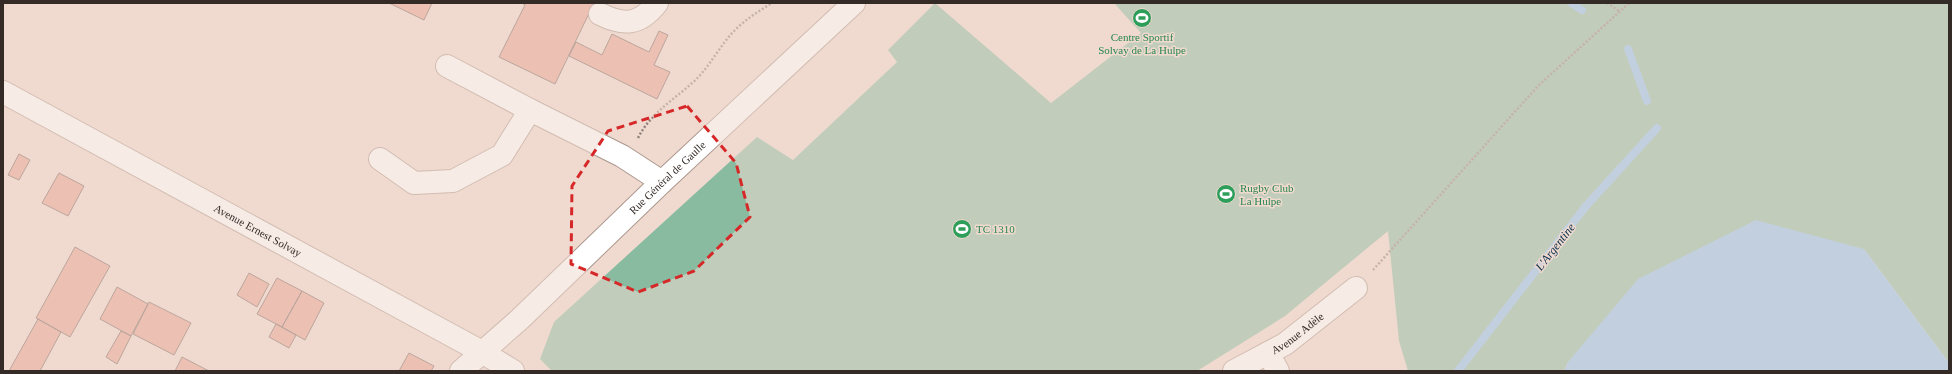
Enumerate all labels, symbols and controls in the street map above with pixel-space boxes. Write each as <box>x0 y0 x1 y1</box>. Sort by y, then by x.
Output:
sports icon: Centre Sportif Solvay de La Hulpe <box>1131 7 1153 29</box>
place label: Centre Sportif Solvay de La Hulpe <box>1098 31 1186 56</box>
street label: Rue Général de Gaulle <box>627 138 708 216</box>
place label: Rugby Club La Hulpe <box>1240 182 1294 207</box>
sports icon: Rugby Club La Hulpe <box>1215 183 1237 205</box>
street label: Avenue Ernest Solvay <box>212 202 304 259</box>
sports icon: TC 1310 <box>951 218 973 240</box>
water label: L'Argentine <box>1532 220 1578 274</box>
place label: TC 1310 <box>976 223 1015 235</box>
street label: Avenue Adèle <box>1269 310 1326 356</box>

